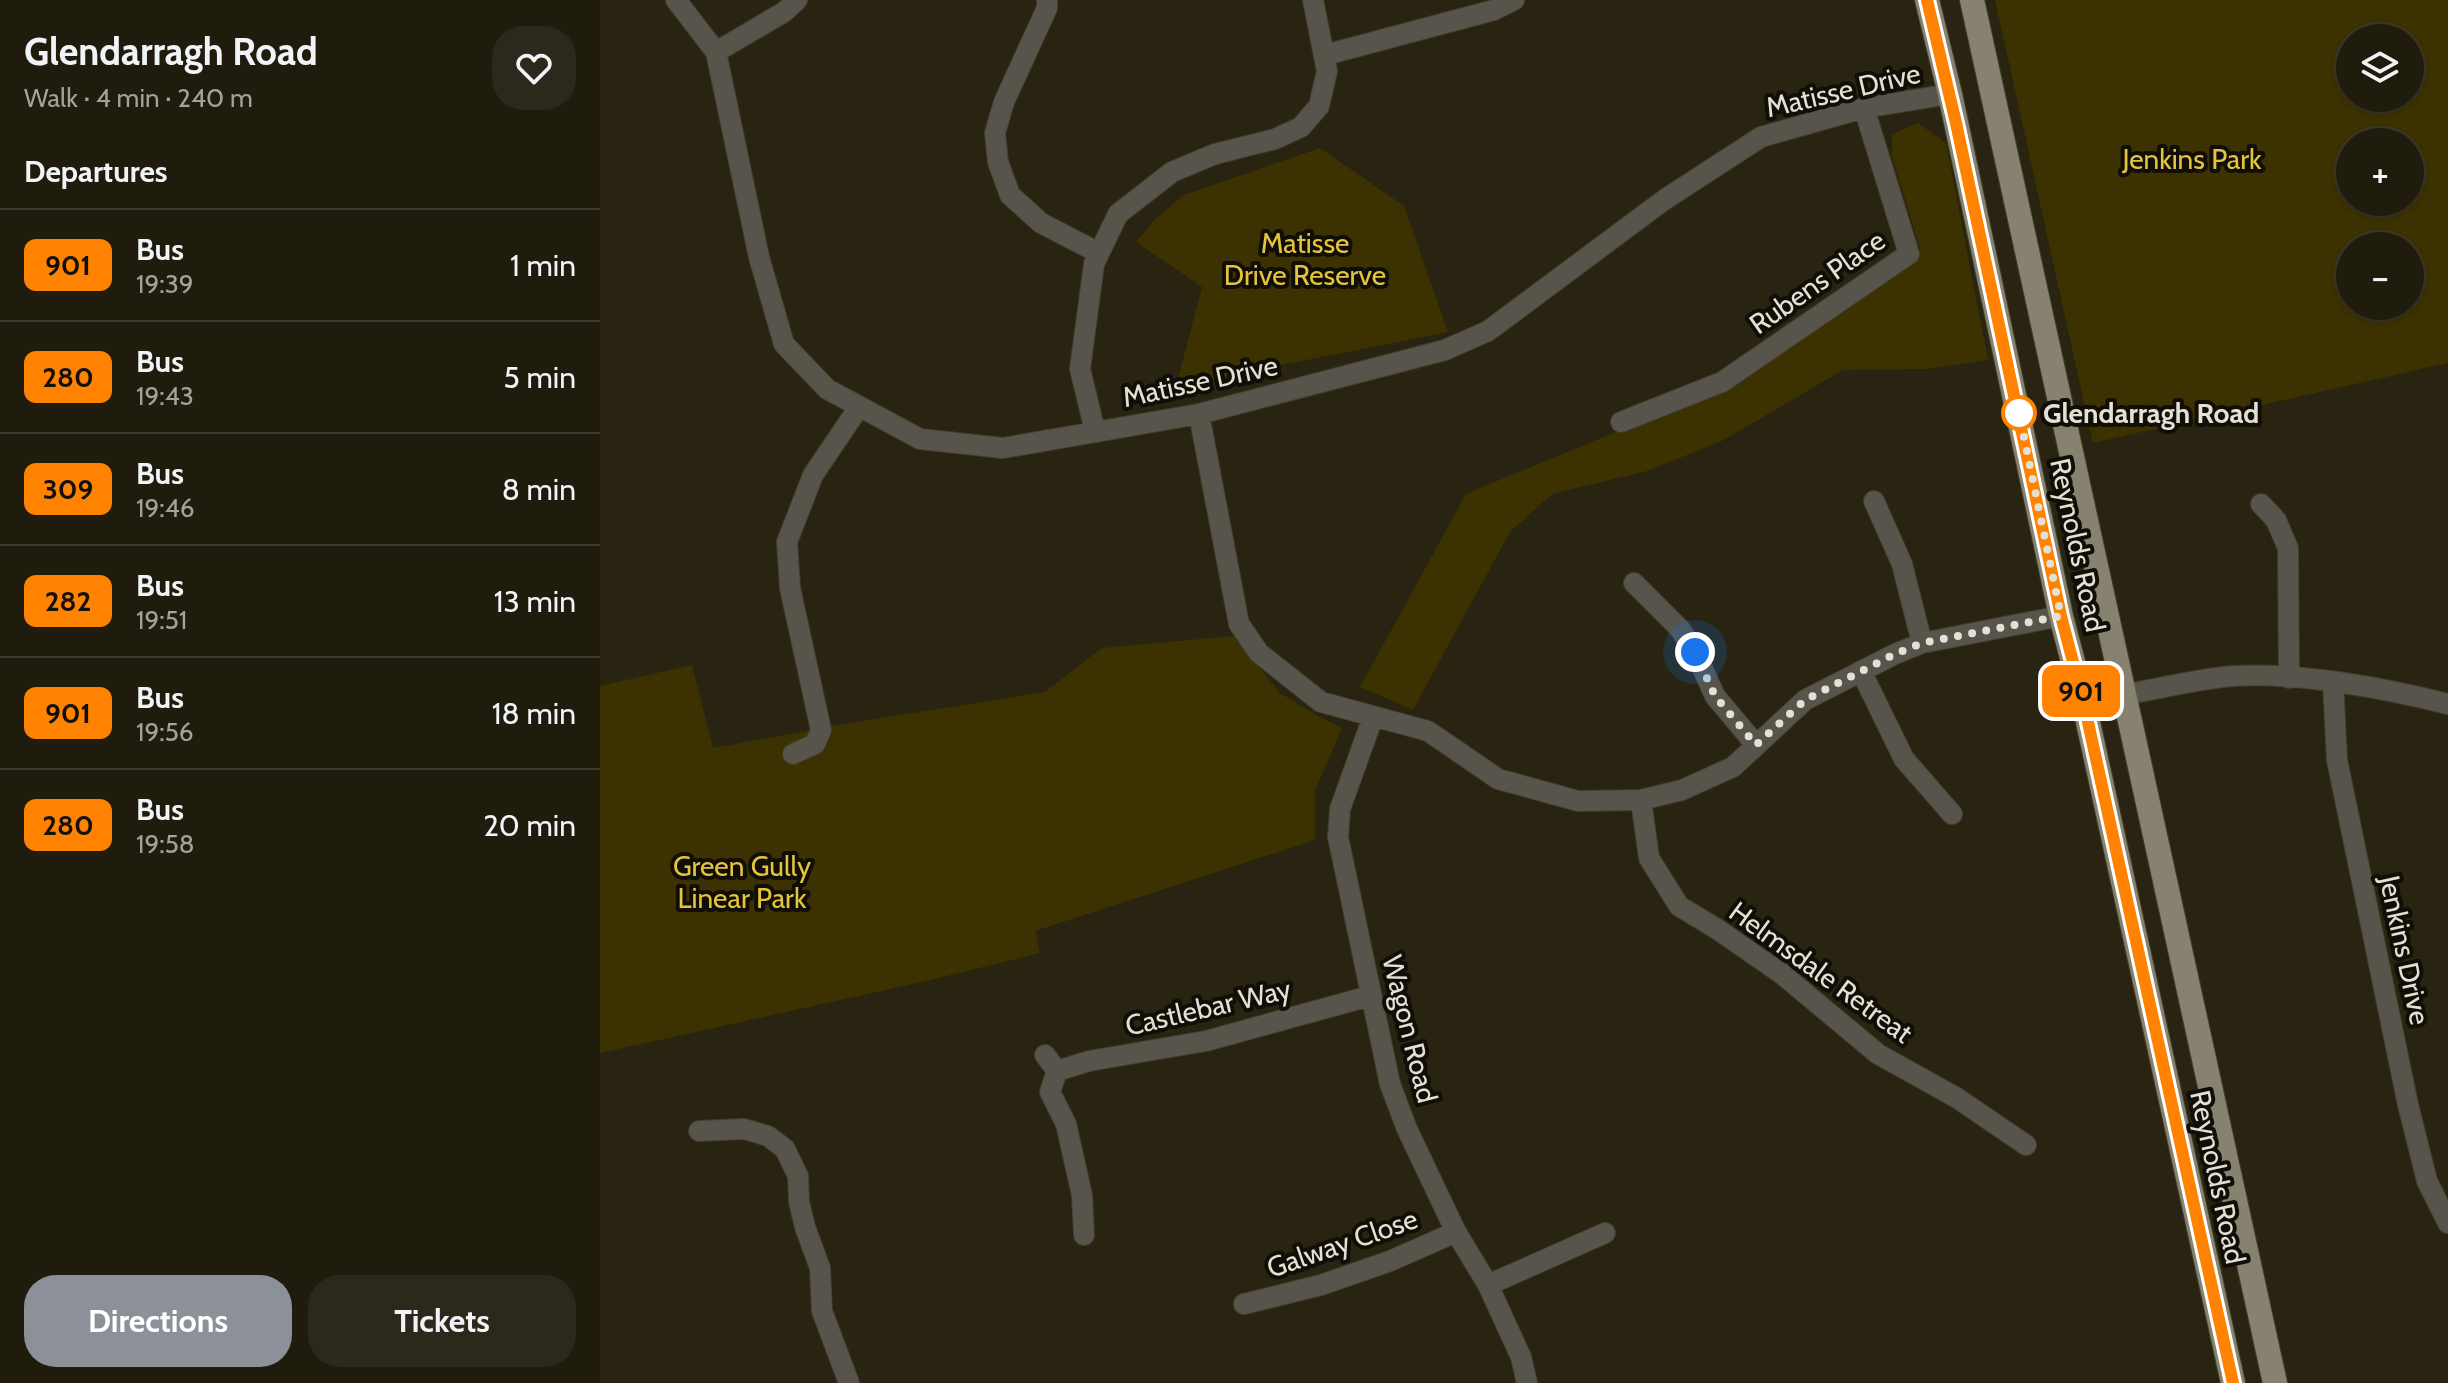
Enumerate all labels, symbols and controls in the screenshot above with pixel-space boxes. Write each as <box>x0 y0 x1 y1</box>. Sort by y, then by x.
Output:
map controls <box>2336 24 2424 320</box>
button: layers <box>2336 24 2424 112</box>
button: heart <box>492 26 576 110</box>
text: Glendarragh Road <box>24 28 318 75</box>
street label: Matisse Drive <box>1762 56 1924 124</box>
text: Walk · 4 min · 240 m <box>24 82 253 114</box>
button: + <box>2336 128 2424 216</box>
park label: Jenkins Park <box>2121 142 2262 176</box>
text: Departures <box>24 153 168 190</box>
street label: Rubens Place <box>1743 223 1891 341</box>
park label: Matisse Drive Reserve <box>1224 226 1386 292</box>
text: Bus <box>136 231 184 268</box>
button: − <box>2336 232 2424 320</box>
text: 1 min <box>510 247 576 284</box>
text: 901 <box>45 248 91 282</box>
text: 19:39 <box>136 268 194 300</box>
text: Bus <box>136 343 184 380</box>
street label: Matisse Drive <box>1119 348 1281 414</box>
text: 5 min <box>504 359 576 396</box>
text: 280 <box>42 360 94 394</box>
text: 19:43 <box>136 380 194 412</box>
marker: Glendarragh Road <box>2002 396 2036 430</box>
place label: Glendarragh Road <box>2043 396 2259 430</box>
text: Bus <box>136 455 184 492</box>
street label: Reynolds Road <box>2043 455 2113 635</box>
text: 8 min <box>502 471 576 508</box>
text: 309 <box>43 472 93 506</box>
text: 19:46 <box>136 492 194 524</box>
text: Bus <box>136 567 184 604</box>
text: 13 min <box>494 583 576 620</box>
text: 282 <box>45 584 91 618</box>
text: 19:51 <box>136 604 187 636</box>
your location <box>1675 632 1715 672</box>
line badge: 901 <box>2035 665 2127 717</box>
text: 901 <box>2058 674 2104 708</box>
text: Bus <box>136 679 184 716</box>
text: 18 min <box>492 695 576 732</box>
text: 901 <box>45 696 91 730</box>
text: 19:56 <box>136 716 194 748</box>
text: Bus <box>136 791 184 828</box>
text: 20 min <box>483 807 576 844</box>
text: 280 <box>42 808 94 842</box>
text: 19:58 <box>136 828 194 860</box>
park label: Green Gully Linear Park <box>673 849 811 915</box>
street label: Jenkins Drive <box>2372 871 2437 1028</box>
street label: Helmsdale Retreat <box>1723 894 1919 1050</box>
street label: Wagon Road <box>1375 952 1445 1106</box>
street label: Castlebar Way <box>1122 971 1294 1043</box>
street label: Reynolds Road <box>2183 1087 2253 1267</box>
street label: Galway Close <box>1262 1201 1422 1285</box>
button: Directions <box>24 1275 292 1367</box>
button: Tickets <box>308 1275 576 1367</box>

